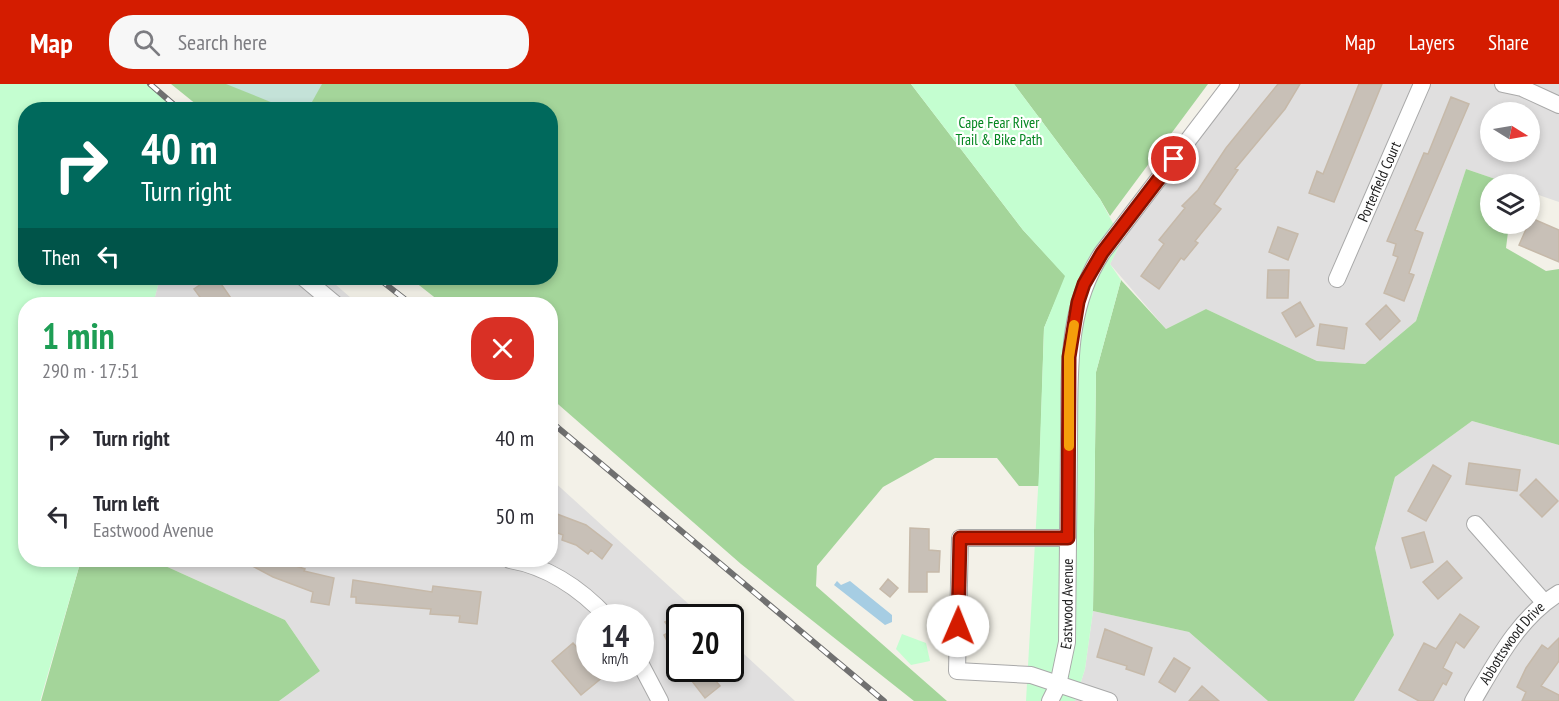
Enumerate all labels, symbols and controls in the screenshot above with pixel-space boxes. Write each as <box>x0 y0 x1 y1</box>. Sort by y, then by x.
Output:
search box <box>109 15 529 69</box>
text: Map <box>30 24 73 61</box>
icon: search <box>130 26 163 59</box>
text: Search here <box>178 28 267 56</box>
text: Map <box>1345 29 1376 56</box>
text: Layers <box>1409 29 1455 56</box>
text: Share <box>1488 29 1529 56</box>
north arrow <box>1480 102 1540 162</box>
map controls <box>1480 102 1540 234</box>
park label: Cape Fear River Trail & Bike Path <box>956 113 1042 149</box>
text: 40 m <box>141 121 218 176</box>
icon: right <box>42 126 120 204</box>
pin <box>1148 133 1199 184</box>
street label: Porterfield Court <box>1353 139 1405 225</box>
icon: arrive <box>1157 142 1190 175</box>
text: Turn right <box>141 174 232 208</box>
button: layers <box>1480 174 1540 234</box>
icon: left <box>92 240 125 273</box>
text: Then <box>42 243 80 271</box>
text: 1 min <box>42 312 115 359</box>
button: close <box>471 317 534 380</box>
text: 290 m · 17:51 <box>42 358 139 384</box>
icon: right <box>42 422 75 455</box>
text: Turn right <box>93 424 170 452</box>
text: 40 m <box>495 424 534 452</box>
text: Turn left <box>93 489 159 517</box>
icon: left <box>42 500 75 533</box>
text: 50 m <box>495 502 534 530</box>
text: Eastwood Avenue <box>93 517 214 543</box>
street label: Eastwood Avenue <box>1056 558 1077 651</box>
position arrow <box>926 594 990 658</box>
street label: Abbottswood Drive <box>1475 597 1548 688</box>
speed limit sign: 20 <box>666 604 744 682</box>
text: 14 <box>601 616 629 655</box>
text: km/h <box>602 649 628 668</box>

